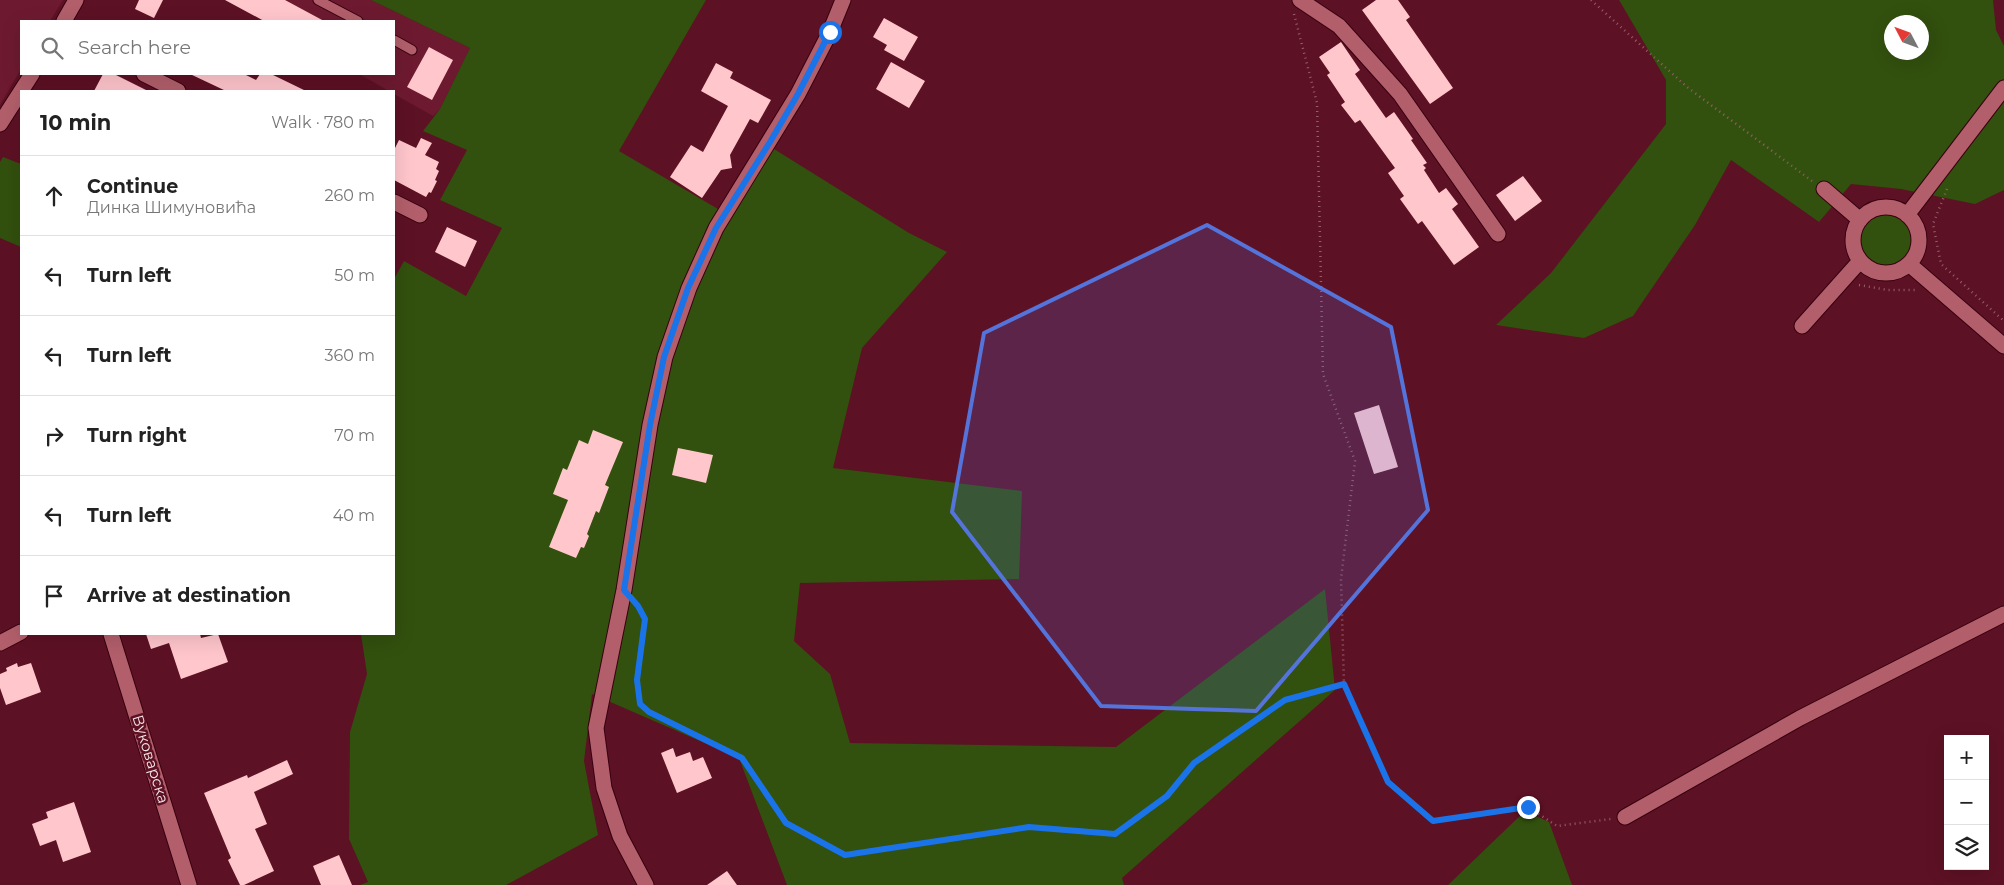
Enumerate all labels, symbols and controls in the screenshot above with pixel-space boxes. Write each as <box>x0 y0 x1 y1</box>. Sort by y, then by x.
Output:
north arrow <box>1884 15 1929 60</box>
search box <box>20 20 395 75</box>
route start <box>819 21 842 44</box>
icon: search <box>38 34 66 62</box>
text: Search here <box>78 36 191 59</box>
text: 10 min <box>40 110 111 135</box>
text: Walk · 780 m <box>271 113 375 132</box>
text: Continue <box>87 175 178 198</box>
icon: ahead <box>40 182 68 210</box>
text: 260 m <box>324 186 375 205</box>
text: Динка Шимуновића <box>87 198 256 217</box>
icon: left <box>40 262 68 290</box>
text: Turn left <box>87 264 172 287</box>
text: 50 m <box>334 266 375 285</box>
icon: left <box>40 342 68 370</box>
text: Turn left <box>87 344 172 367</box>
text: 360 m <box>324 346 375 365</box>
icon: right <box>40 422 68 450</box>
text: Turn right <box>87 424 187 447</box>
text: 70 m <box>334 426 375 445</box>
icon: left <box>40 502 68 530</box>
text: Turn left <box>87 504 172 527</box>
text: 40 m <box>333 506 375 525</box>
icon: arrive <box>40 582 68 610</box>
text: Arrive at destination <box>87 584 291 607</box>
street label: Вуковарска <box>129 712 173 806</box>
map controls <box>1944 735 1989 870</box>
button: + <box>1944 735 1989 780</box>
button: − <box>1944 780 1989 825</box>
route end <box>1517 796 1540 819</box>
button: layers <box>1944 825 1989 870</box>

